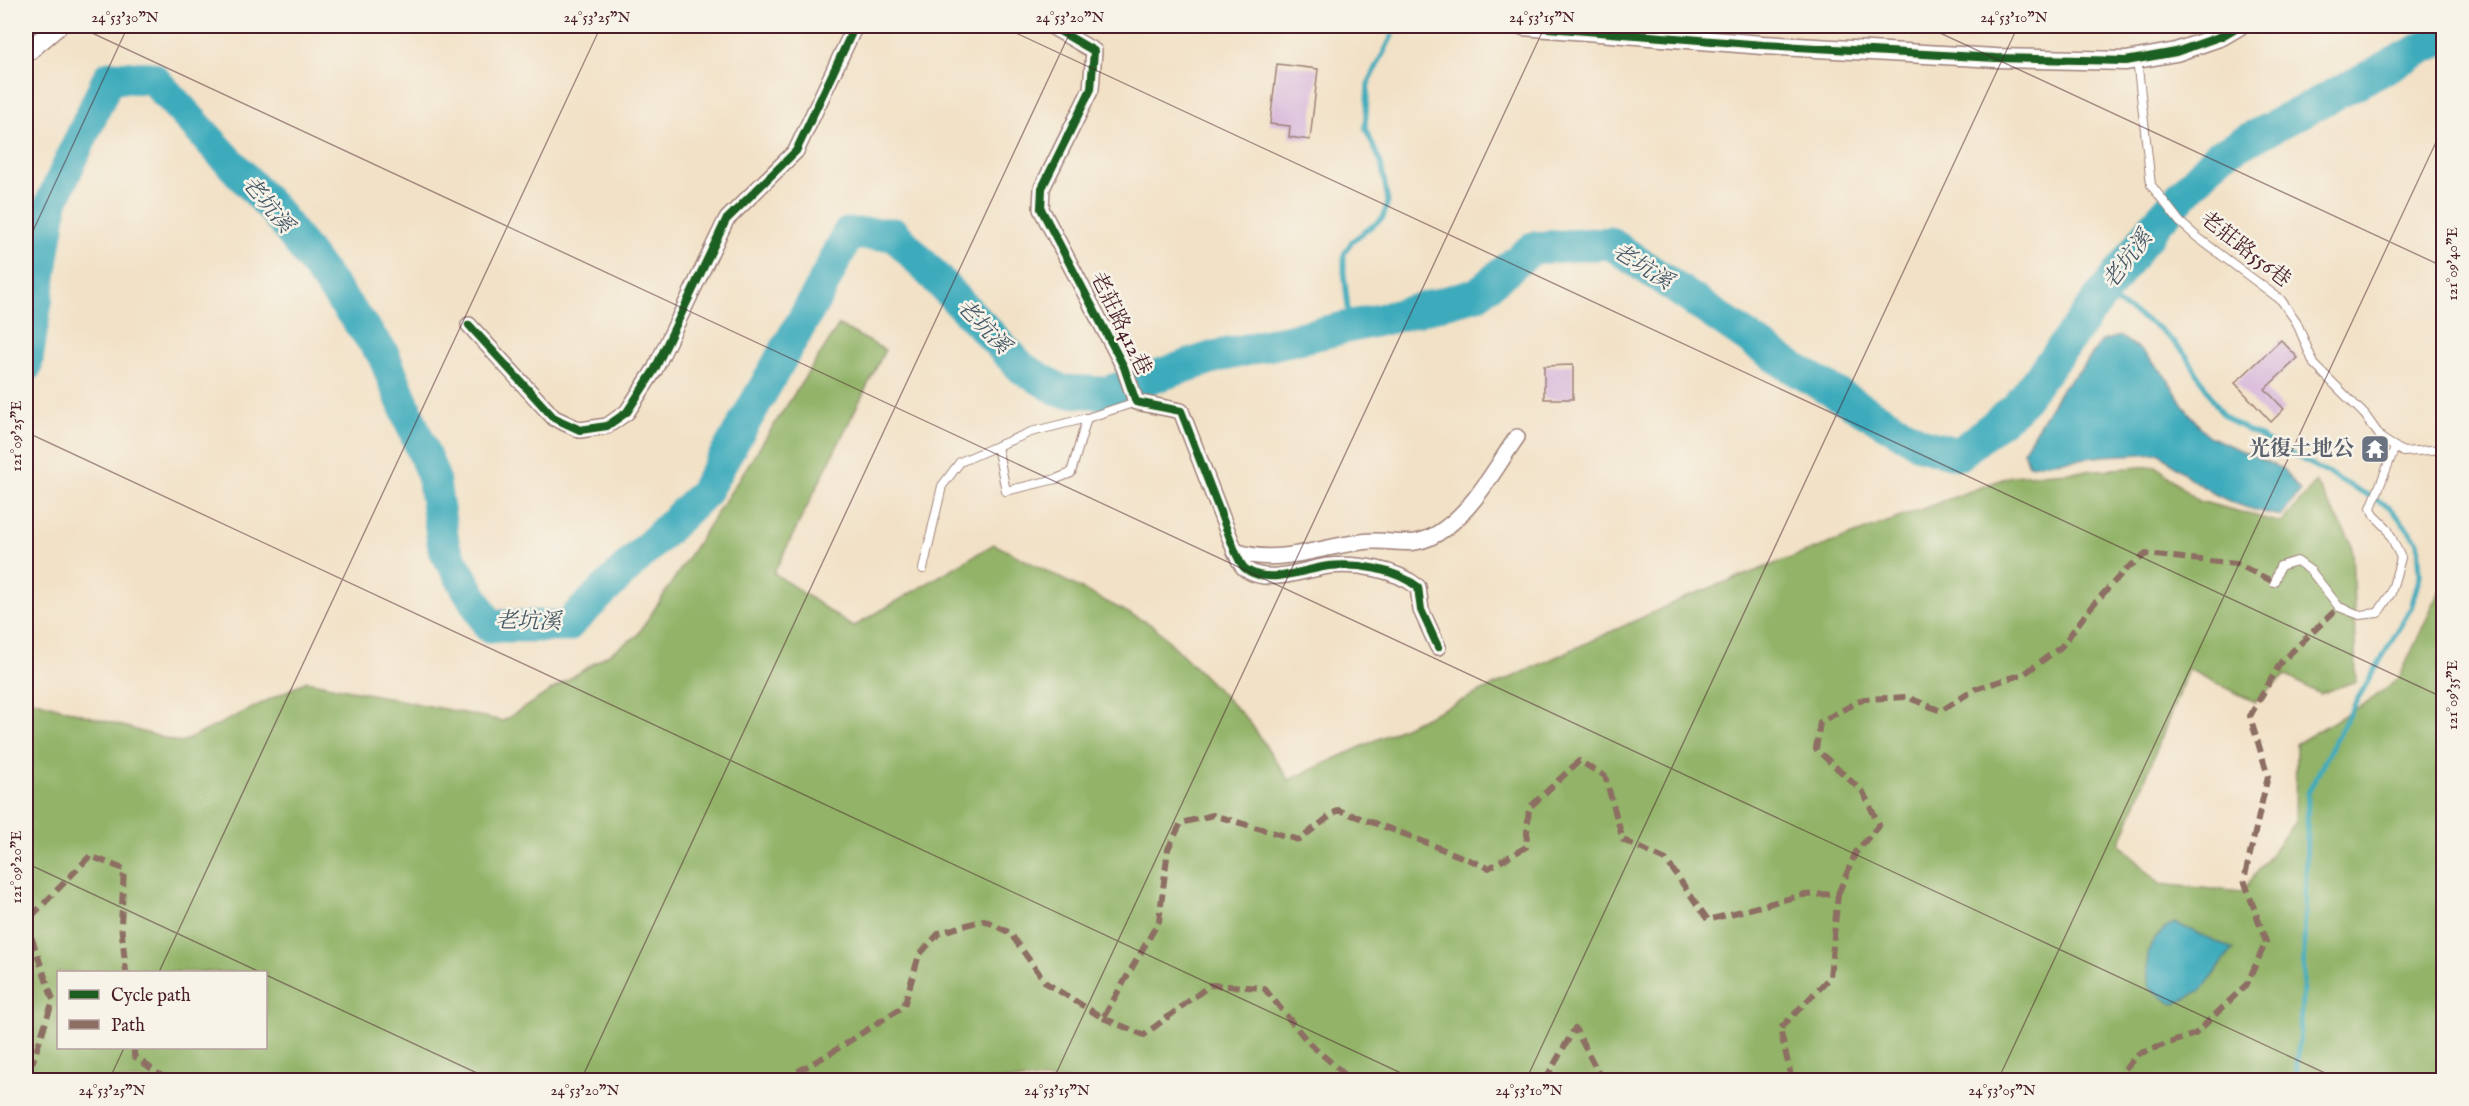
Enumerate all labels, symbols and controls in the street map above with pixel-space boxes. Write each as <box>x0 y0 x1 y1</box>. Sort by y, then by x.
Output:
text: 24°53'30"N <box>91 8 159 27</box>
text: 24°53'25"N <box>563 8 631 27</box>
text: 24°53'20"N <box>1035 8 1105 27</box>
text: 24°53'15"N <box>1509 8 1575 27</box>
text: 24°53'10"N <box>1980 8 2048 27</box>
water label: 老坑溪 <box>235 171 300 241</box>
street label: 老莊路556巷 <box>2194 206 2296 294</box>
water label: 老坑溪 <box>2097 224 2160 295</box>
text: 121°09'40"E <box>2443 227 2462 301</box>
water label: 老坑溪 <box>1607 238 1679 297</box>
street label: 老莊路412巷 <box>1083 268 1157 380</box>
water label: 老坑溪 <box>950 294 1017 362</box>
text: 121°09'25"E <box>7 400 26 472</box>
temple icon: 光復土地公 <box>2359 433 2391 465</box>
place label: 光復土地公 <box>2249 436 2354 463</box>
water label: 老坑溪 <box>495 607 563 637</box>
text: 121°09'35"E <box>2443 660 2462 730</box>
text: 121°09'20"E <box>7 830 26 904</box>
legend <box>57 971 267 1049</box>
text: Cycle path <box>111 985 191 1008</box>
text: Path <box>111 1015 145 1038</box>
text: 24°53'25"N <box>78 1081 146 1100</box>
text: 24°53'20"N <box>550 1081 620 1100</box>
text: 24°53'15"N <box>1024 1081 1090 1100</box>
text: 24°53'10"N <box>1495 1081 1563 1100</box>
text: 24°53'05"N <box>1968 1081 2036 1100</box>

